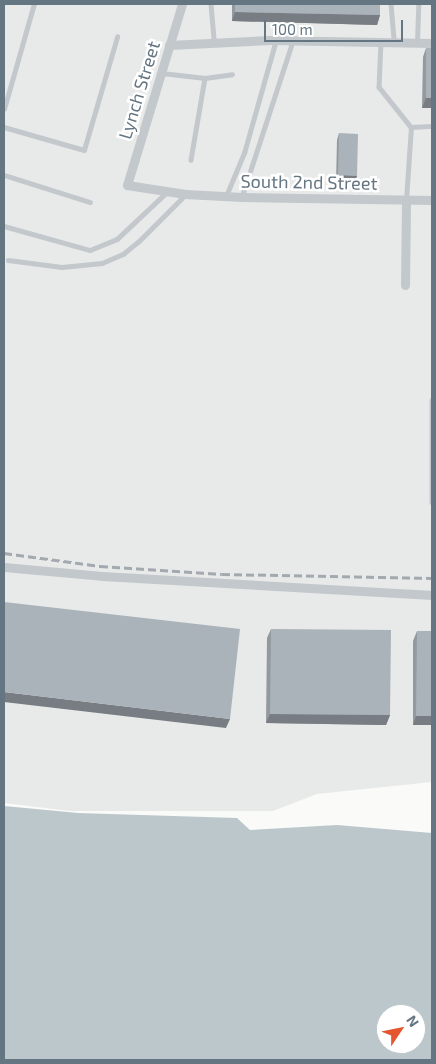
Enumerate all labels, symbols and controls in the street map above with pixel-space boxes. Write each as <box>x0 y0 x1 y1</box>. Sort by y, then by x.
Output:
scale bar <box>266 10 405 42</box>
text: 100 m <box>272 20 313 38</box>
street label: Lynch Street <box>114 38 164 142</box>
street label: South 2nd Street <box>240 170 378 194</box>
north arrow <box>376 1004 426 1054</box>
text: N <box>403 1012 423 1030</box>

